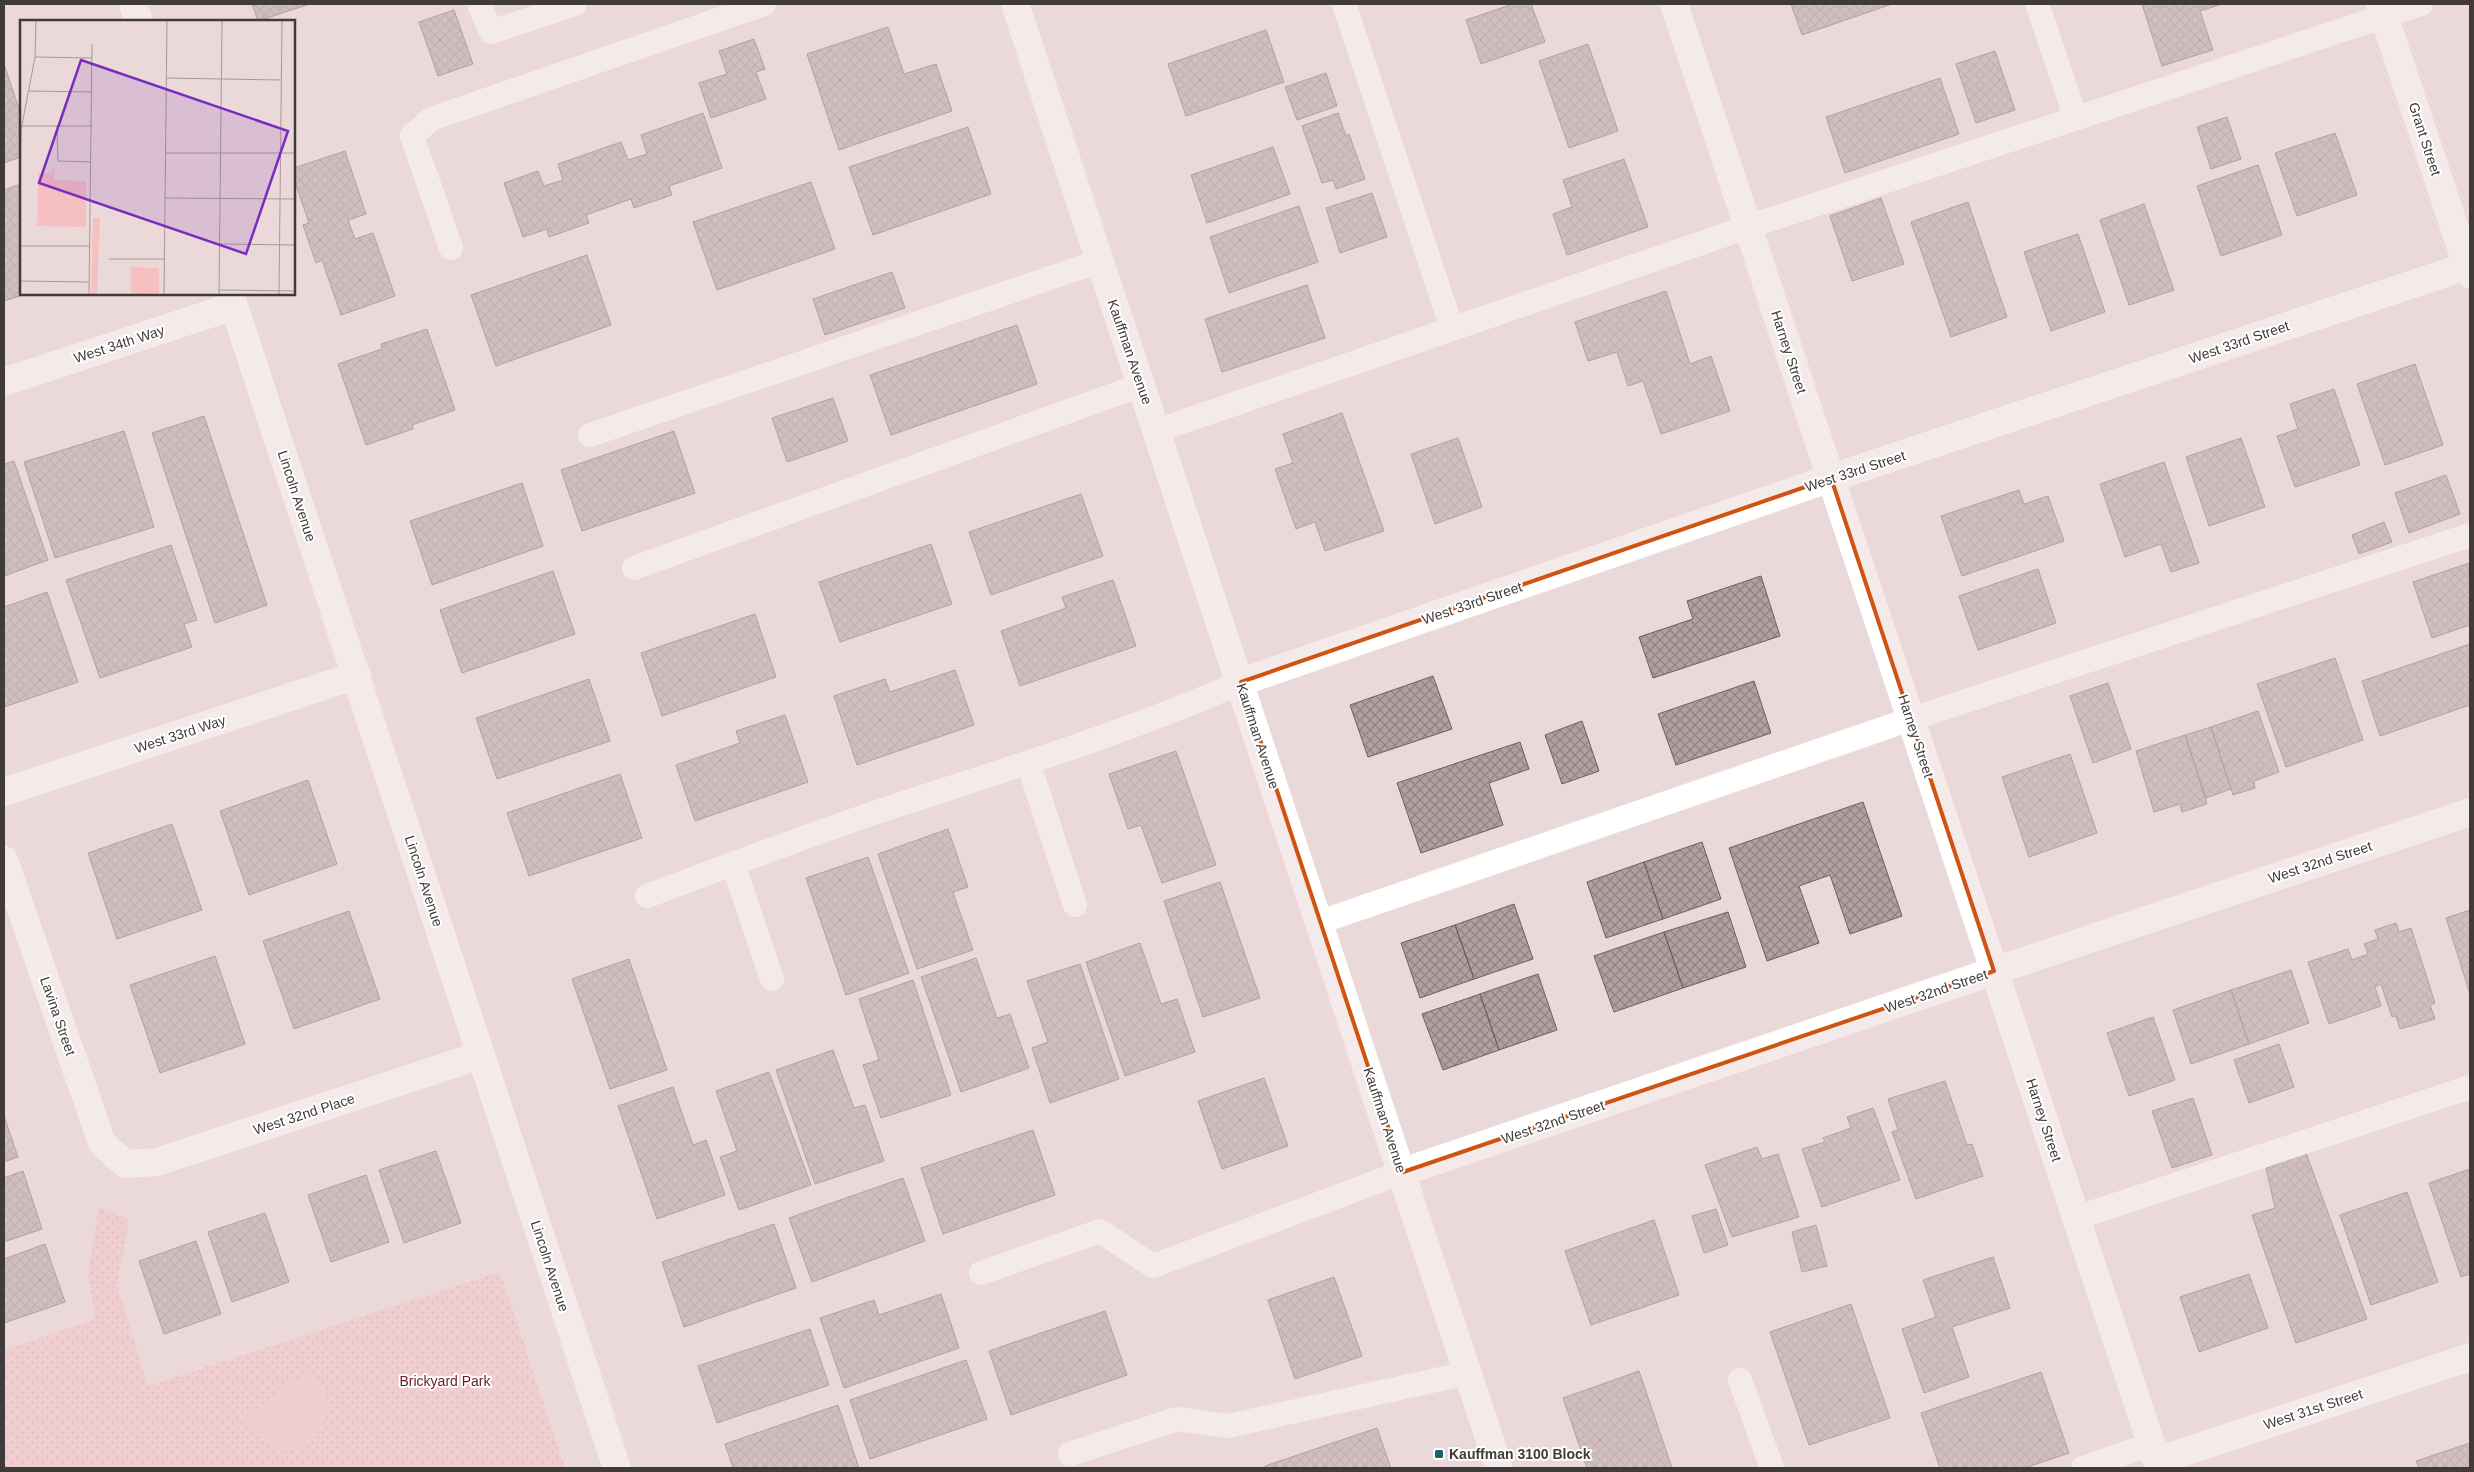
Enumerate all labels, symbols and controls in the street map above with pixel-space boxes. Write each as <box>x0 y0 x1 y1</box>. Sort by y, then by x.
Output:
inset map <box>20 20 295 295</box>
street label: Grant Street <box>2406 100 2444 178</box>
street label: Kauffman Avenue <box>1105 297 1156 407</box>
street label: Harney Street <box>1768 308 1810 396</box>
street label: West 33rd Street <box>2187 317 2291 367</box>
street label: West 34th Way <box>72 322 166 366</box>
street label: West 33rd Street <box>1803 447 1907 495</box>
street label: Lincoln Avenue <box>275 448 319 544</box>
street label: West 33rd Street <box>1420 578 1524 628</box>
street label: Kauffman Avenue <box>1233 681 1283 791</box>
street label: Harney Street <box>1895 692 1937 780</box>
street label: West 33rd Way <box>132 712 228 756</box>
street label: Lincoln Avenue <box>402 833 446 929</box>
street label: West 32nd Street <box>2266 838 2374 886</box>
street label: West 32nd Street <box>1882 966 1990 1016</box>
street label: Lavina Street <box>37 974 79 1058</box>
street label: Kauffman Avenue <box>1360 1065 1410 1175</box>
street label: Harney Street <box>2023 1076 2065 1164</box>
street label: West 32nd Place <box>251 1090 357 1138</box>
street label: West 32nd Street <box>1499 1097 1607 1147</box>
street label: Lincoln Avenue <box>528 1218 572 1314</box>
park label: Brickyard Park <box>399 1373 492 1389</box>
street label: West 31st Street <box>2261 1385 2365 1433</box>
place label: Kauffman 3100 Block <box>1449 1446 1591 1462</box>
marker: Kauffman 3100 Block <box>1433 1448 1445 1460</box>

